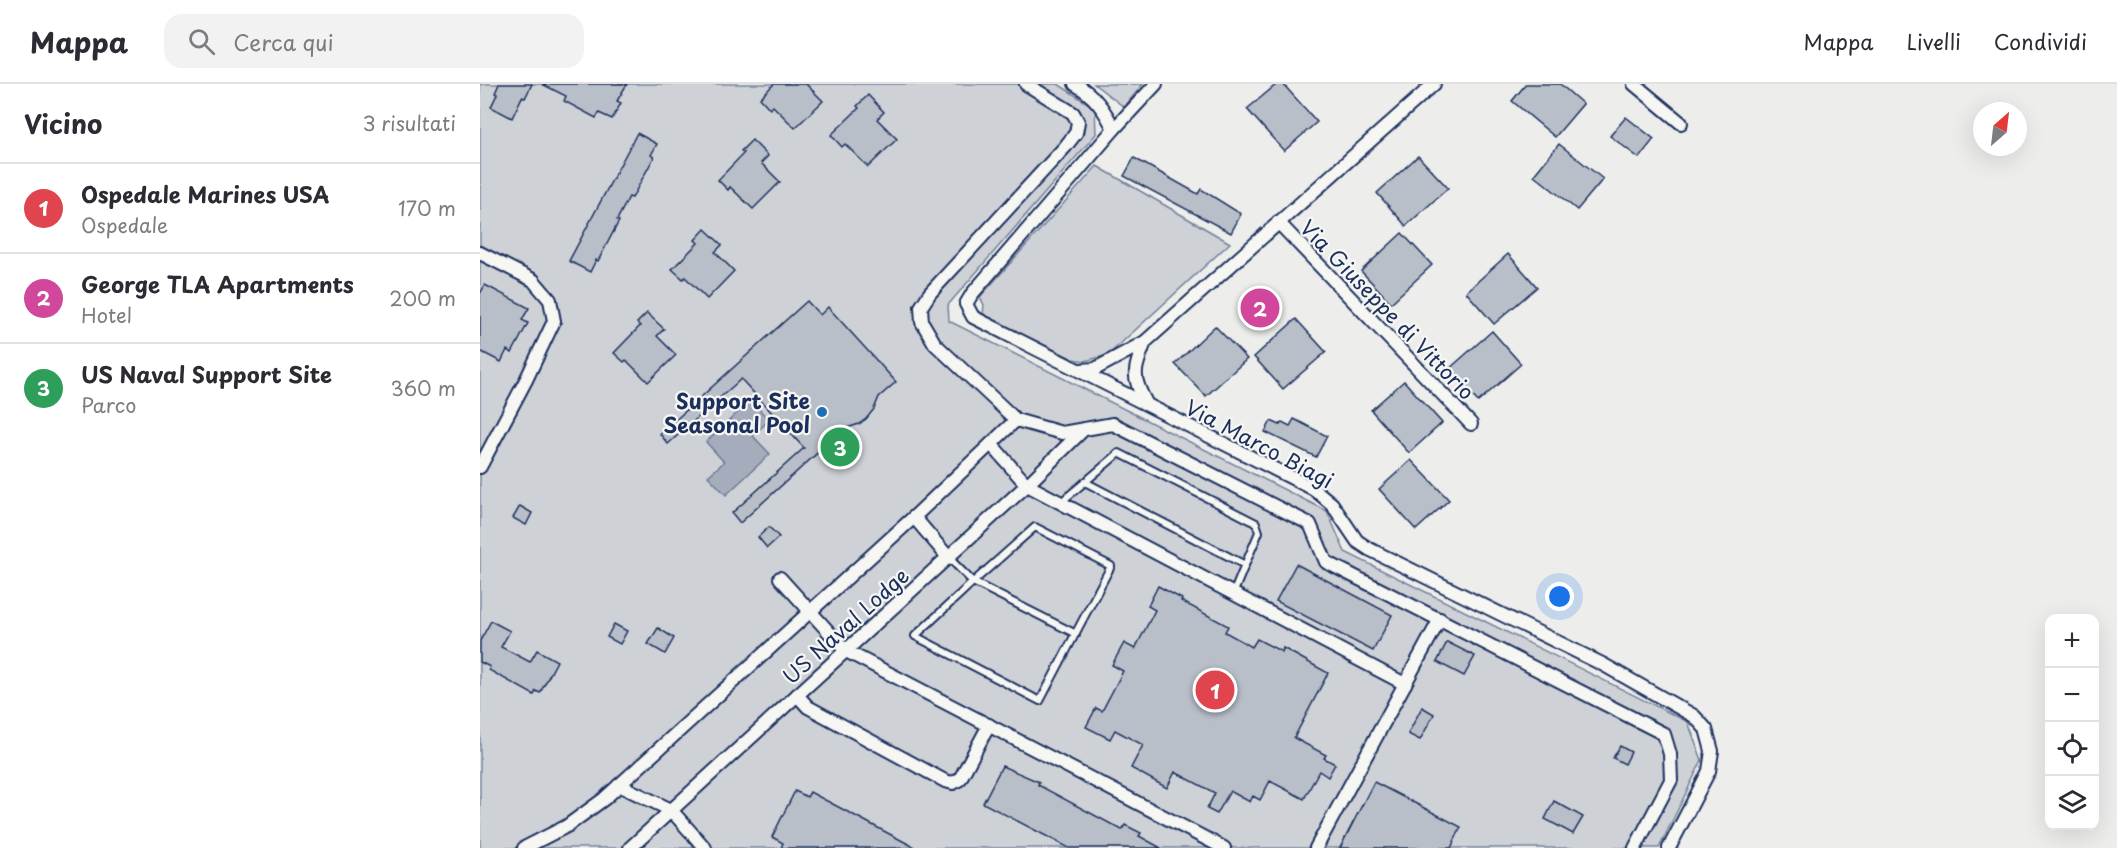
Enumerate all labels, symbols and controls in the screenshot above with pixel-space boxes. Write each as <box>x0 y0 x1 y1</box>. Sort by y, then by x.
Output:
search box <box>164 14 584 68</box>
text: Mappa <box>30 20 128 63</box>
icon: search <box>185 25 218 58</box>
text: Cerca qui <box>233 25 334 58</box>
text: Mappa <box>1804 25 1874 57</box>
text: Livelli <box>1907 25 1961 57</box>
text: Condividi <box>1994 25 2087 57</box>
north arrow <box>1973 102 2027 156</box>
text: Vicino <box>24 104 102 143</box>
text: 3 risultati <box>362 108 456 138</box>
text: Ospedale Marines USA <box>81 177 329 210</box>
text: 1 <box>39 193 48 223</box>
text: 170 m <box>398 193 456 223</box>
text: Ospedale <box>81 210 168 240</box>
street label: Via Giuseppe di Vittorio <box>1293 212 1483 406</box>
text: George TLA Apartments <box>81 267 354 300</box>
text: 2 <box>36 283 51 313</box>
text: 200 m <box>389 283 456 313</box>
pin: 2 <box>1240 286 1280 330</box>
text: Hotel <box>81 300 132 330</box>
text: US Naval Support Site <box>81 357 332 390</box>
text: 3 <box>37 373 50 403</box>
text: 360 m <box>390 373 456 403</box>
place label: Support Site Seasonal Pool <box>663 384 810 440</box>
text: Parco <box>81 390 136 420</box>
street label: Via Marco Biagi <box>1180 390 1340 496</box>
marker: Support Site Seasonal Pool <box>815 405 829 419</box>
pin: 3 <box>820 424 860 470</box>
street label: US Naval Lodge <box>775 559 915 691</box>
your location <box>1545 582 1574 611</box>
map controls <box>2045 614 2099 830</box>
button: + <box>2045 614 2099 668</box>
pin: 1 <box>1196 668 1234 712</box>
button: − <box>2045 668 2099 722</box>
button: locate <box>2045 722 2099 776</box>
button: layers <box>2045 776 2099 830</box>

